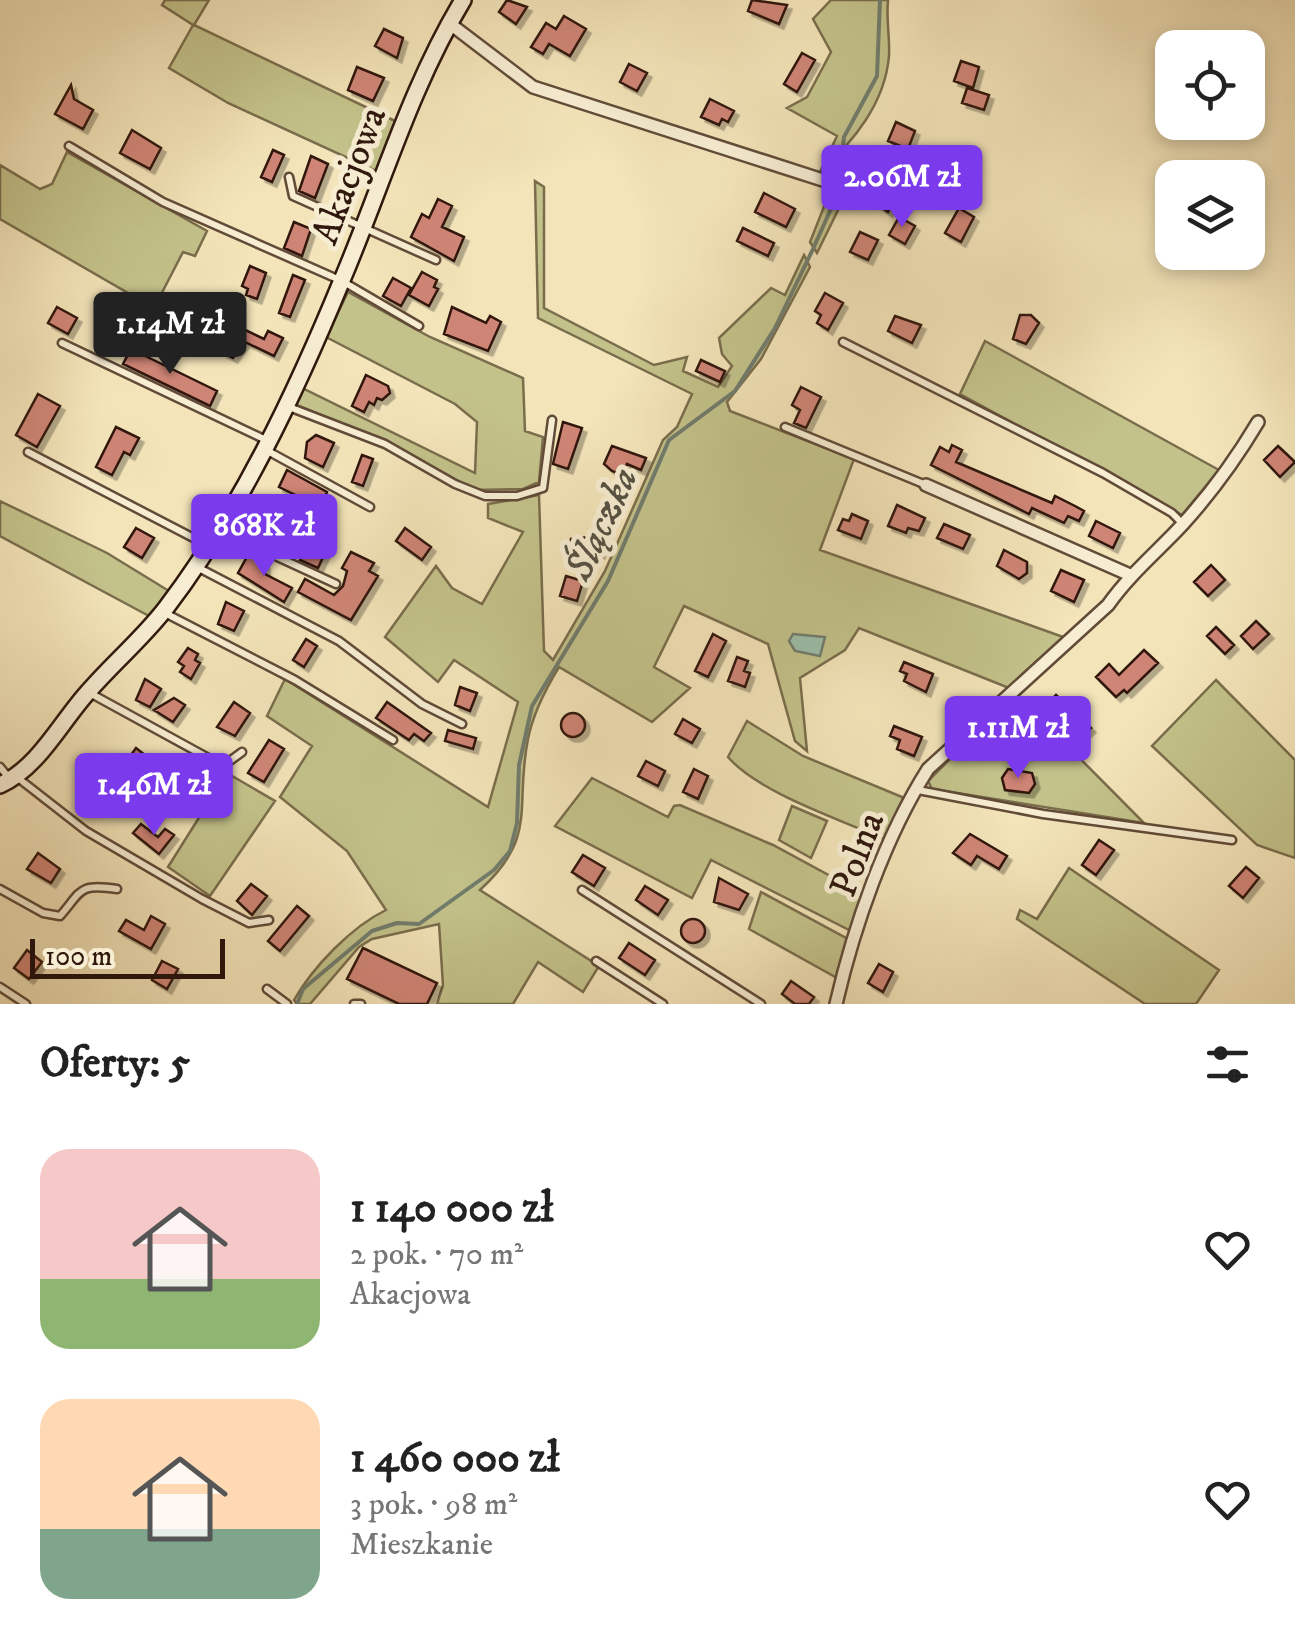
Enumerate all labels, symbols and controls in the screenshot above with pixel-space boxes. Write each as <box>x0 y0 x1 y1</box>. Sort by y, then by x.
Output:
map controls <box>1155 30 1265 270</box>
button: locate <box>1155 30 1265 140</box>
street label: Akacjowa <box>302 100 398 251</box>
pin: 2.06M zł <box>799 145 1005 230</box>
text: 2.06M zł <box>843 157 961 197</box>
button: layers <box>1155 160 1265 270</box>
pin: 1.14M zł <box>67 292 273 377</box>
text: 1.14M zł <box>115 304 225 344</box>
water label: Ślączka <box>554 460 651 590</box>
pin: 868K zł <box>172 494 356 579</box>
text: 868K zł <box>213 506 315 546</box>
pin: 1.11M zł <box>915 696 1121 781</box>
text: 1.11M zł <box>967 708 1069 748</box>
pin: 1.46M zł <box>51 753 257 838</box>
text: 1.46M zł <box>97 765 211 805</box>
street label: Polna <box>820 805 896 904</box>
scale bar <box>30 934 225 978</box>
text: 100 m <box>45 939 112 974</box>
icon: filters <box>1200 1037 1255 1092</box>
text: Oferty: 5 <box>40 1038 190 1090</box>
text: 1 140 000 zł <box>350 1183 553 1235</box>
icon: home <box>120 1189 240 1309</box>
icon: heart <box>1200 1222 1255 1277</box>
text: 2 pok. · 70 m² <box>350 1235 523 1275</box>
text: Akacjowa <box>350 1275 471 1315</box>
text: 1 460 000 zł <box>350 1433 560 1485</box>
icon: home <box>120 1439 240 1559</box>
icon: heart <box>1200 1472 1255 1527</box>
text: 3 pok. · 98 m² <box>350 1485 517 1525</box>
text: Mieszkanie <box>350 1525 493 1565</box>

